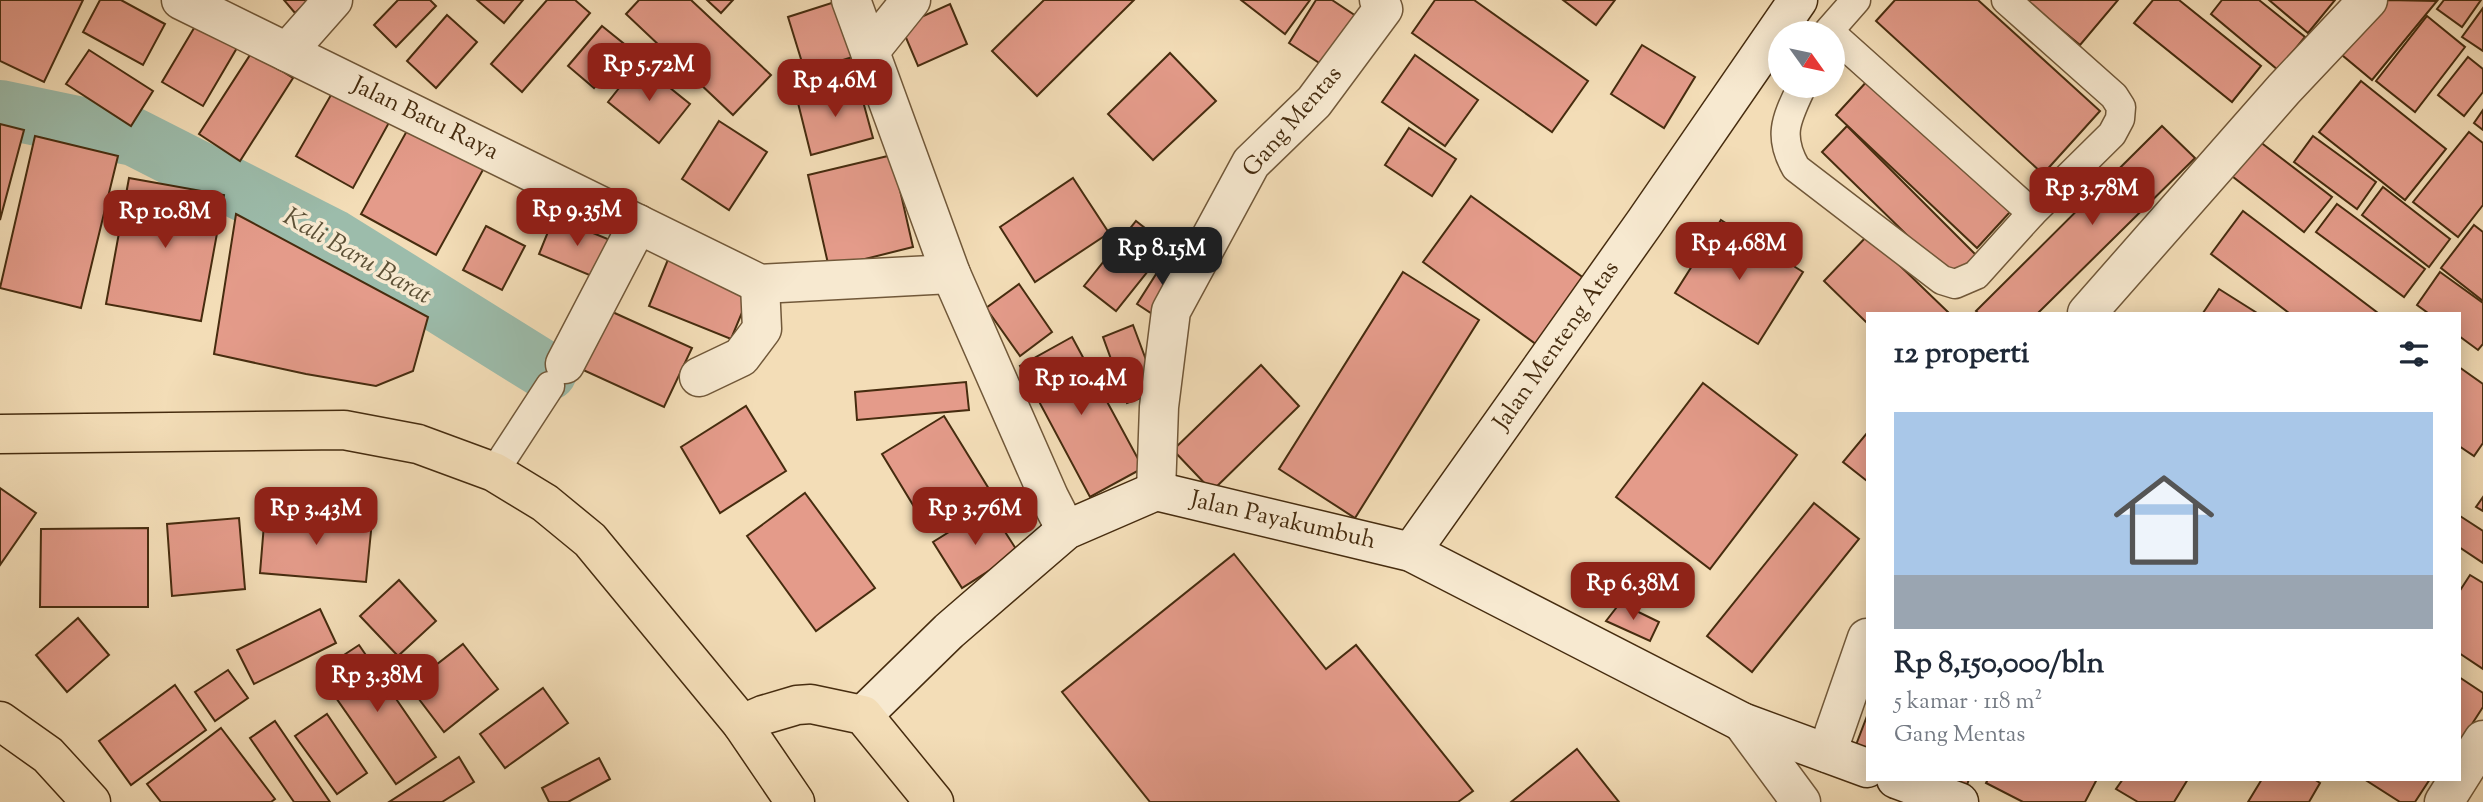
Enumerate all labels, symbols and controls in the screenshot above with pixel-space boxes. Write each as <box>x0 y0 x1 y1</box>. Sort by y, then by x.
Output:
north arrow <box>1768 21 1844 98</box>
map controls <box>1768 21 1845 98</box>
pin: Rp 5.72M <box>577 43 721 103</box>
text: Rp 5.72M <box>604 49 694 82</box>
street label: Gang Mentas <box>1235 59 1351 185</box>
pin: Rp 4.6M <box>770 60 900 119</box>
text: Rp 4.6M <box>793 65 877 98</box>
street label: Jalan Batu Raya <box>344 68 504 169</box>
pin: Rp 3.78M <box>2020 168 2164 227</box>
text: Rp 3.78M <box>2046 173 2138 206</box>
pin: Rp 9.35M <box>505 188 649 248</box>
pin: Rp 10.8M <box>93 190 237 250</box>
text: Rp 9.35M <box>532 194 622 227</box>
text: Rp 10.8M <box>119 196 211 229</box>
water label: Kali Baru Barat <box>276 199 439 315</box>
pin: Rp 4.68M <box>1667 222 1811 282</box>
pin: Rp 8.15M <box>1090 228 1234 287</box>
text: Rp 4.68M <box>1692 228 1786 261</box>
text: Rp 8.15M <box>1118 233 1206 266</box>
street label: Jalan Menteng Atas <box>1485 254 1628 439</box>
text: 12 properti <box>1894 333 2029 376</box>
icon: filters <box>2395 335 2433 373</box>
pin: Rp 10.4M <box>1009 358 1153 417</box>
text: Rp 10.4M <box>1035 363 1127 396</box>
icon: home <box>2101 457 2227 583</box>
street label: Jalan Payakumbuh <box>1185 483 1379 559</box>
pin: Rp 3.43M <box>244 488 388 547</box>
pin: Rp 3.76M <box>903 488 1047 547</box>
text: Rp 3.43M <box>270 493 362 526</box>
text: Rp 3.76M <box>928 493 1022 526</box>
pin: Rp 6.38M <box>1561 562 1705 622</box>
text: Rp 6.38M <box>1587 568 1679 601</box>
text: Rp 8,150,000/bln <box>1894 643 2104 686</box>
pin: Rp 3.38M <box>305 654 449 714</box>
text: Rp 3.38M <box>332 660 422 693</box>
text: 5 kamar · 118 m² <box>1894 686 2042 719</box>
text: Gang Mentas <box>1894 719 2025 752</box>

